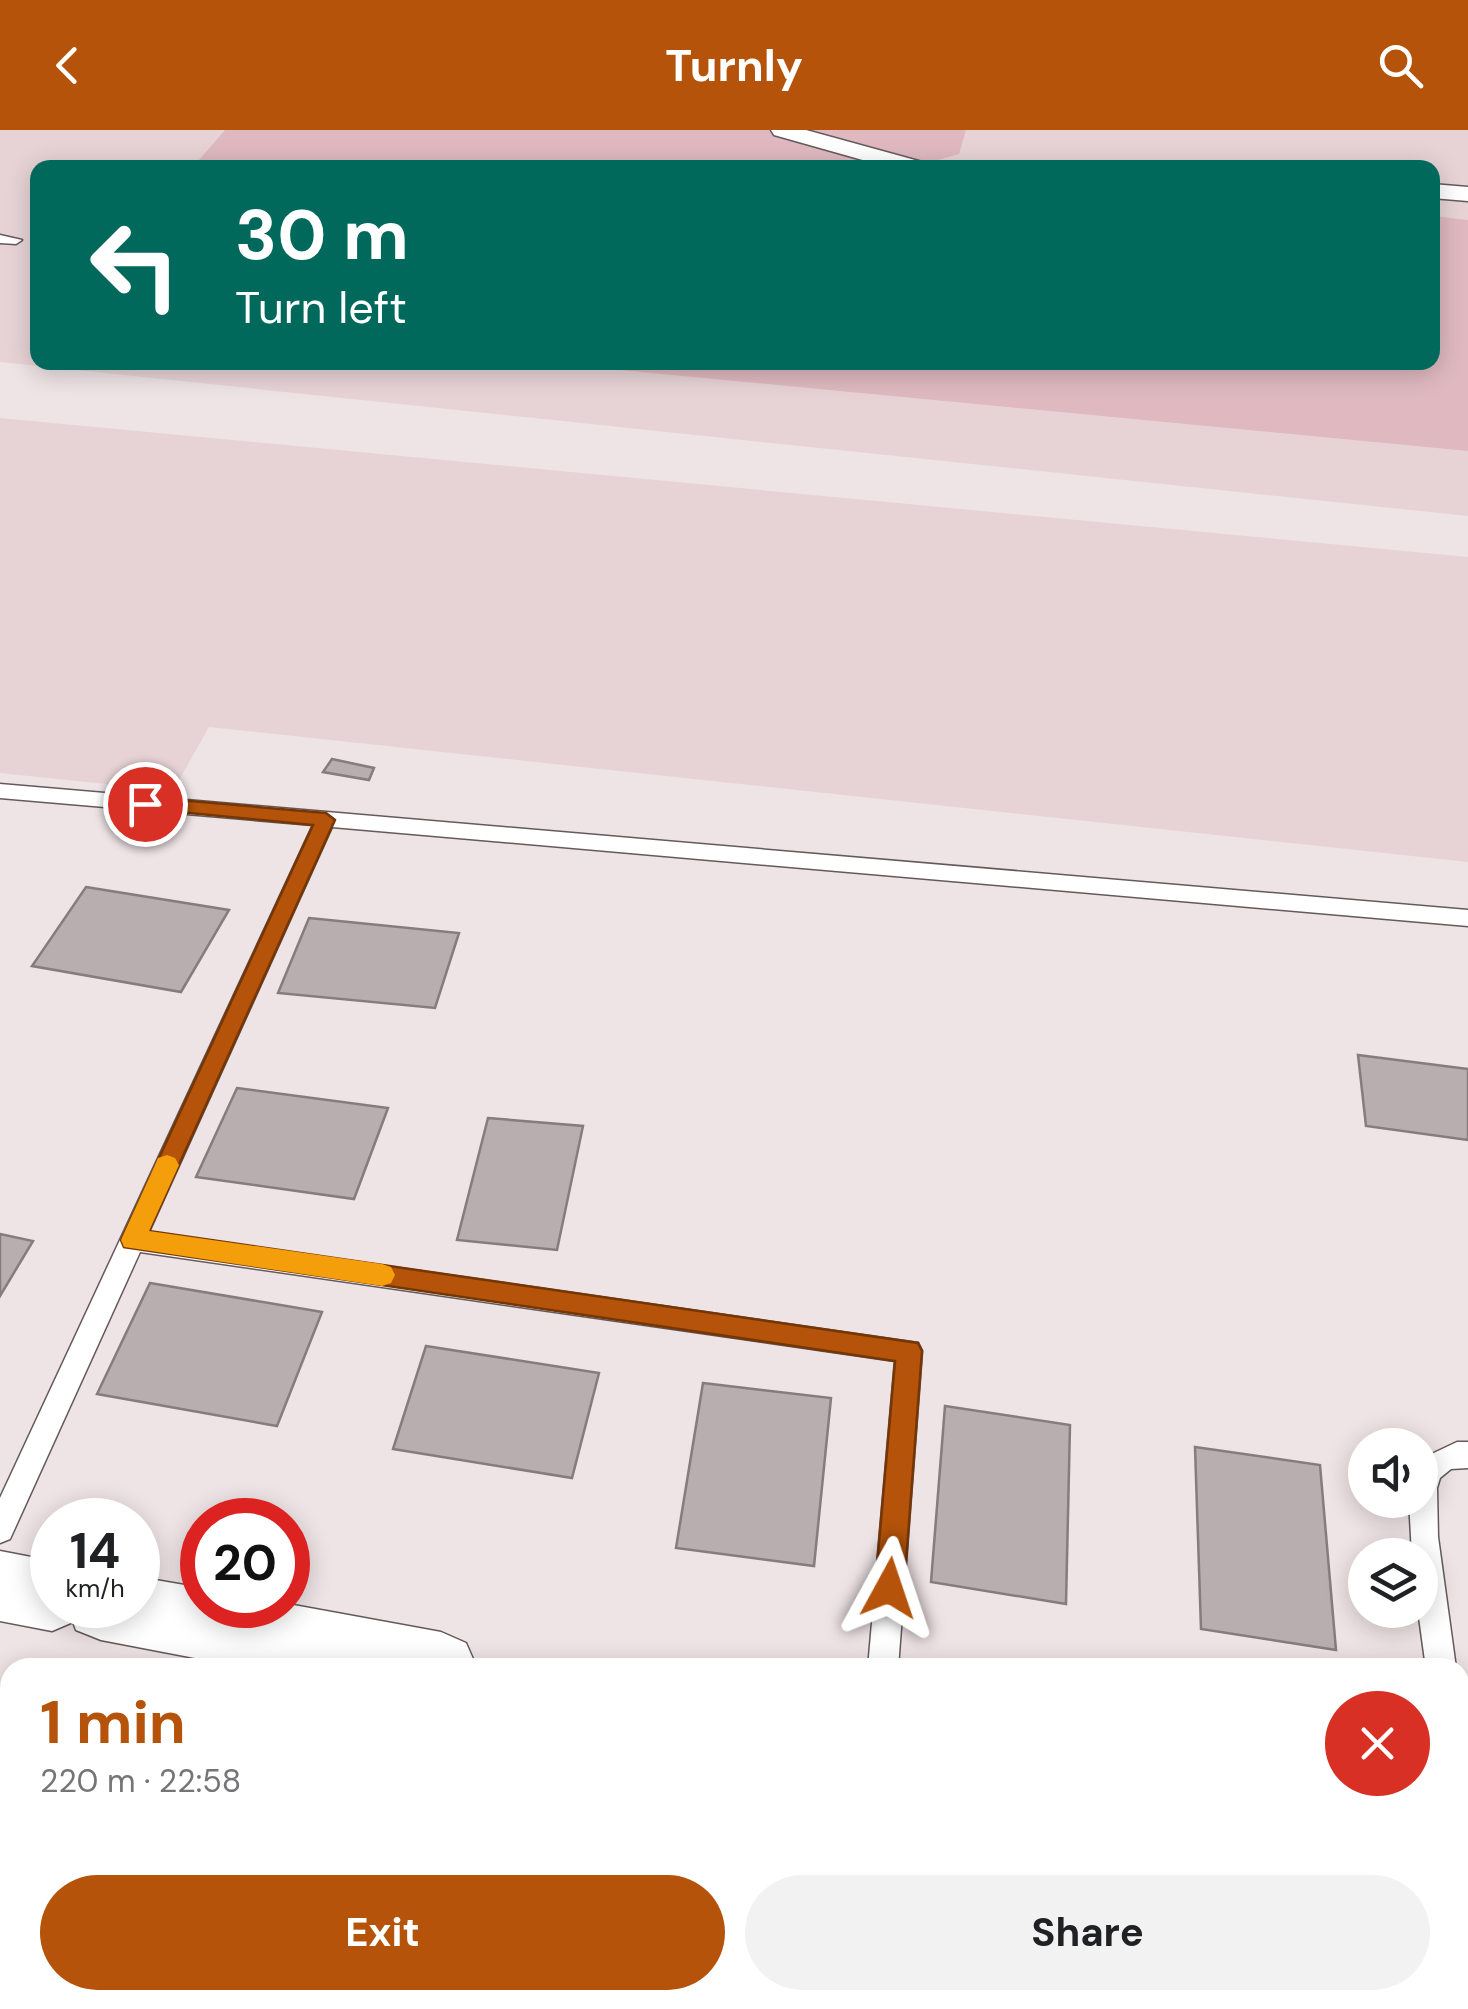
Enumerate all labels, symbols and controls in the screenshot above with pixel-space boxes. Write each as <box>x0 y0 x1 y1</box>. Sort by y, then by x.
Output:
text: Turnly <box>665 36 803 95</box>
icon: back <box>40 38 95 93</box>
icon: search <box>1373 38 1428 93</box>
text: 30 m <box>235 190 409 281</box>
icon: left <box>70 200 200 330</box>
text: Turn left <box>235 278 407 337</box>
pin <box>103 762 188 847</box>
icon: arrive <box>118 777 173 832</box>
map controls <box>1348 1428 1438 1628</box>
button: sound <box>1348 1428 1438 1518</box>
speed limit sign: 20 <box>180 1498 310 1628</box>
text: 14 <box>70 1518 120 1584</box>
position arrow <box>837 1536 941 1640</box>
button: layers <box>1348 1538 1438 1628</box>
text: km/h <box>65 1572 125 1605</box>
text: 1 min <box>40 1683 186 1762</box>
button: close <box>1325 1691 1430 1796</box>
text: 220 m · 22:58 <box>40 1760 241 1802</box>
button: Exit <box>40 1875 725 1990</box>
button: Share <box>745 1875 1430 1990</box>

